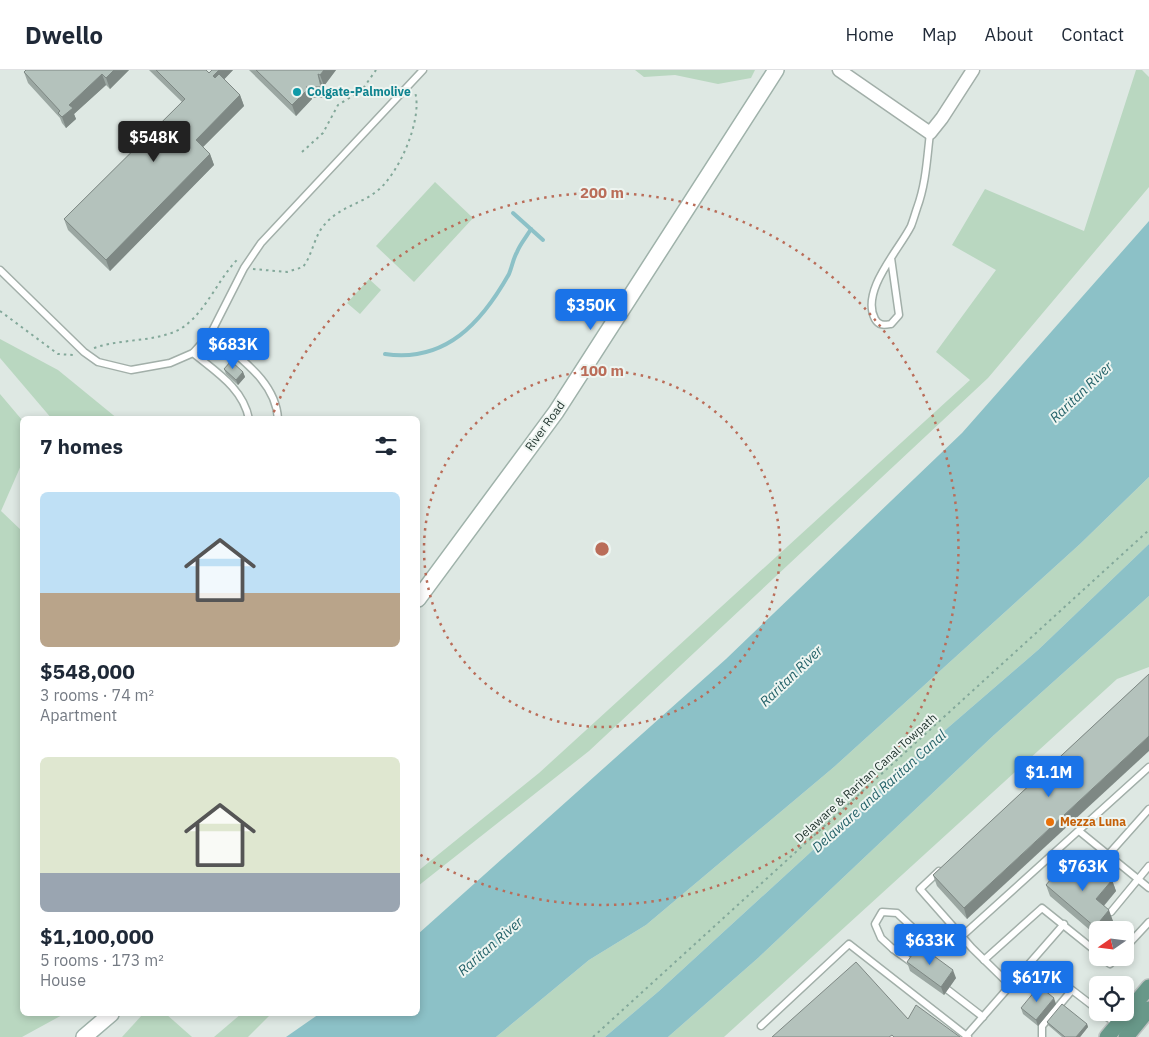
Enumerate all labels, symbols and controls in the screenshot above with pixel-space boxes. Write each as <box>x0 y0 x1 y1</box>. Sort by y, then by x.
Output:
text: Dwello <box>25 19 103 51</box>
text: Home <box>846 23 894 46</box>
text: Map <box>922 23 957 46</box>
text: About <box>985 23 1033 46</box>
text: Contact <box>1061 23 1124 46</box>
place label: Colgate-Palmolive <box>307 84 411 99</box>
marker: Colgate-Palmolive <box>291 86 303 98</box>
pin: $548K <box>119 121 189 163</box>
text: $548K <box>129 127 179 147</box>
text: 200 m <box>580 183 624 202</box>
pin: $350K <box>556 288 626 331</box>
text: $350K <box>566 295 616 315</box>
pin: $683K <box>198 328 268 370</box>
text: $683K <box>208 334 258 354</box>
water label: Raritan River <box>1046 357 1117 426</box>
text: 100 m <box>580 361 624 380</box>
street label: River Road <box>522 398 568 454</box>
text: 7 homes <box>40 432 123 460</box>
icon: filters <box>372 432 400 460</box>
icon: home <box>175 525 265 615</box>
centre of rings <box>593 540 611 558</box>
water label: Raritan River <box>756 641 827 710</box>
text: $548,000 <box>40 657 135 685</box>
text: 3 rooms · 74 m² <box>40 685 154 705</box>
text: Apartment <box>40 705 117 725</box>
street label: Delaware & Raritan Canal Towpath <box>792 710 940 845</box>
water label: Delaware and Raritan Canal <box>808 726 950 856</box>
pin: $1.1M <box>1014 756 1084 798</box>
text: $1.1M <box>1026 762 1072 782</box>
icon: home <box>175 790 265 880</box>
place label: Mezza Luna <box>1060 814 1126 829</box>
marker: Mezza Luna <box>1044 816 1056 828</box>
pin: $763K <box>1048 850 1118 892</box>
text: $763K <box>1058 856 1108 876</box>
water label: Raritan River <box>454 912 527 979</box>
north arrow <box>1089 921 1134 966</box>
map controls <box>1089 921 1134 1021</box>
text: $1,100,000 <box>40 922 154 950</box>
pin: $633K <box>895 924 965 966</box>
text: $633K <box>905 930 955 950</box>
text: 5 rooms · 173 m² <box>40 950 164 970</box>
pin: $617K <box>1002 960 1072 1003</box>
text: $617K <box>1012 967 1062 987</box>
text: House <box>40 970 86 990</box>
button: locate <box>1089 976 1134 1021</box>

